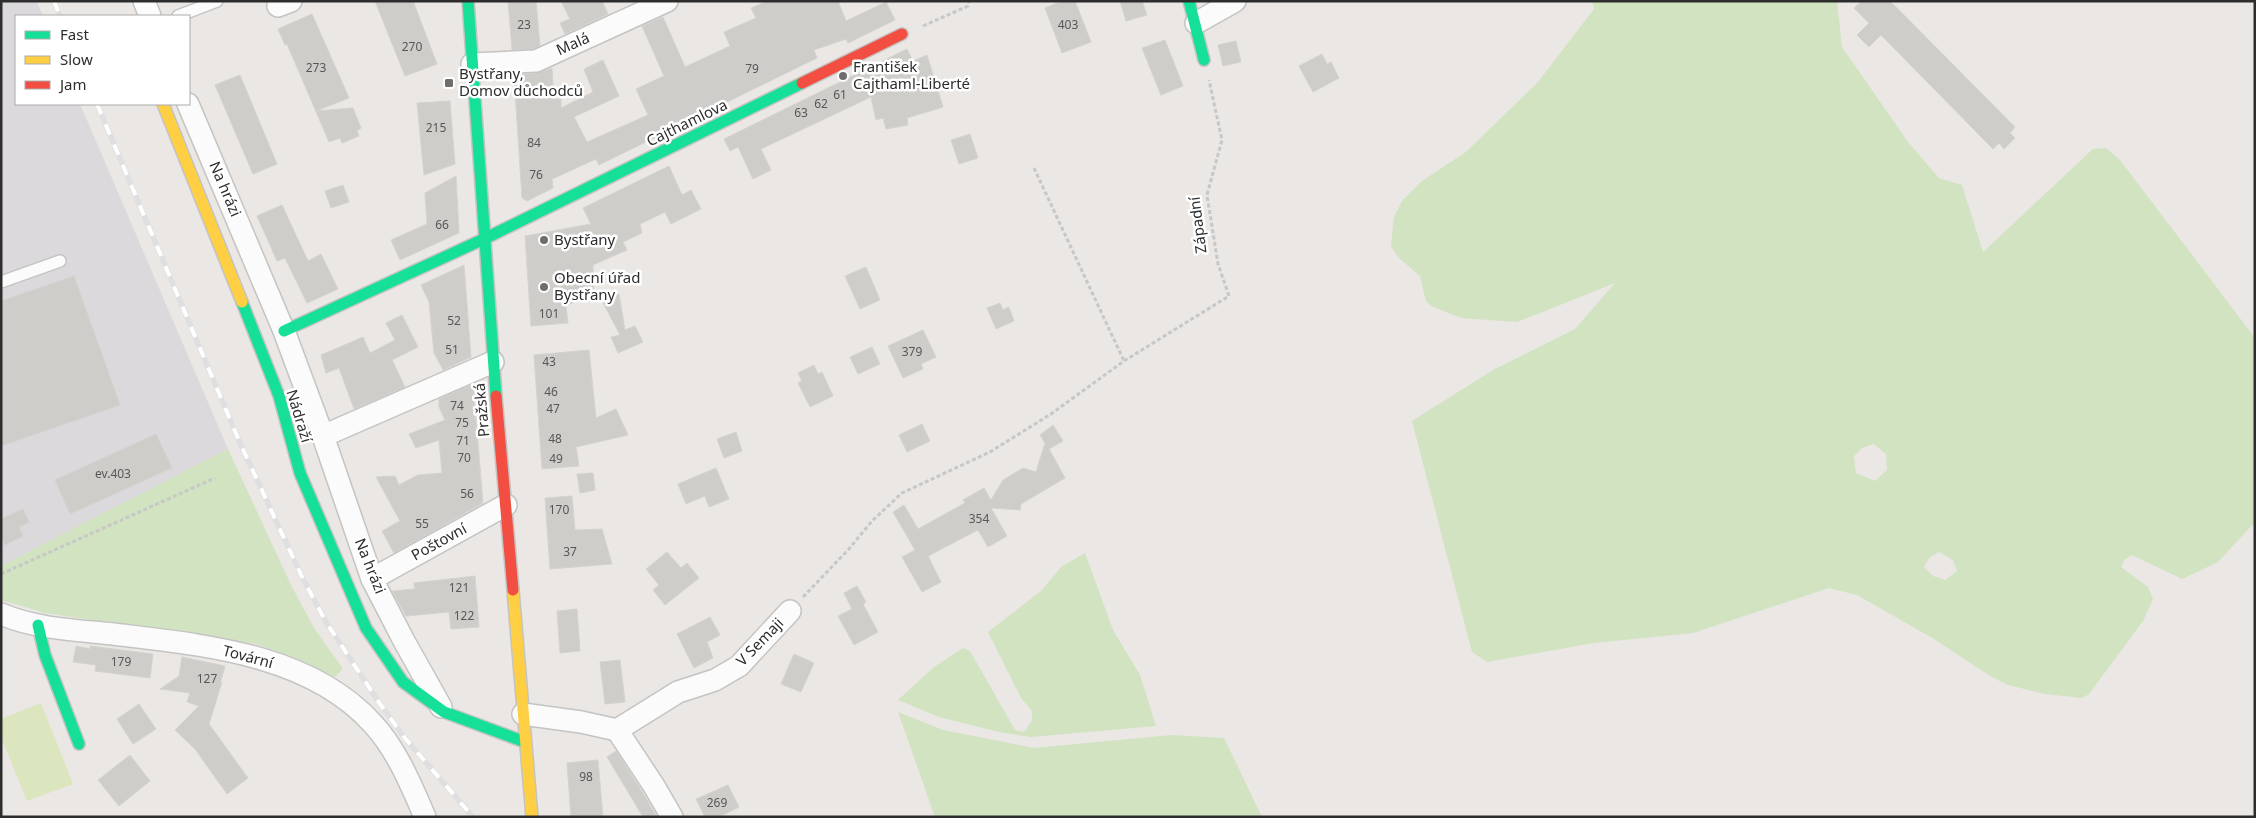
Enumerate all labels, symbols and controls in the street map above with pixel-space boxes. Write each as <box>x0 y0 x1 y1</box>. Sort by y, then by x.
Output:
legend <box>15 15 190 105</box>
house number: 23 <box>517 16 531 33</box>
house number: 403 <box>1058 16 1078 33</box>
text: Fast <box>60 24 89 44</box>
street label: Malá <box>553 27 592 59</box>
house number: 270 <box>402 38 422 55</box>
text: Slow <box>60 49 93 69</box>
place label: František Cajthaml-Liberté <box>853 56 970 93</box>
house number: 273 <box>306 59 326 76</box>
house number: 79 <box>745 60 759 77</box>
place label: Bystřany, Domov důchodců <box>459 63 583 100</box>
marker: František Cajthaml-Liberté <box>837 70 849 82</box>
text: Jam <box>58 74 87 94</box>
marker: Bystřany, Domov důchodců <box>443 77 455 89</box>
house number: 61 <box>833 86 847 103</box>
street label: Cajthamlova <box>643 94 730 150</box>
house number: 62 <box>814 95 828 112</box>
house number: 63 <box>794 104 808 121</box>
house number: 215 <box>426 119 446 136</box>
house number: 84 <box>527 134 541 151</box>
street label: Na hrázi <box>205 158 246 219</box>
house number: 76 <box>529 166 543 183</box>
street label: Západní <box>1183 195 1210 255</box>
house number: 66 <box>435 216 449 233</box>
place label: Bystřany <box>554 229 616 249</box>
marker: Bystřany <box>538 234 550 246</box>
place label: Obecní úřad Bystřany <box>554 267 640 304</box>
marker: Obecní úřad Bystřany <box>538 281 550 293</box>
house number: 101 <box>539 305 559 322</box>
house number: 52 <box>447 312 461 329</box>
house number: 51 <box>445 341 459 358</box>
house number: 379 <box>902 343 922 360</box>
house number: 43 <box>542 353 556 370</box>
street label: Pražská <box>469 382 493 438</box>
house number: 46 <box>544 383 558 400</box>
street label: Nádraží <box>282 387 318 446</box>
house number: 74 <box>450 397 464 414</box>
house number: 47 <box>546 400 560 417</box>
house number: 75 <box>455 414 469 431</box>
house number: 48 <box>548 430 562 447</box>
house number: 71 <box>456 432 470 449</box>
house number: 70 <box>457 449 471 466</box>
house number: 49 <box>549 450 563 467</box>
house number: ev.403 <box>95 465 131 482</box>
house number: 56 <box>460 485 474 502</box>
house number: 170 <box>549 501 569 518</box>
house number: 354 <box>969 510 989 527</box>
house number: 55 <box>415 515 429 532</box>
street label: Poštovní <box>407 517 471 564</box>
street label: Na hrázi <box>351 535 391 596</box>
house number: 37 <box>563 543 577 560</box>
house number: 121 <box>449 579 469 596</box>
house number: 122 <box>454 607 474 624</box>
street label: V Semaji <box>731 613 787 670</box>
street label: Tovární <box>221 640 277 673</box>
house number: 179 <box>111 653 131 670</box>
house number: 127 <box>197 670 217 687</box>
house number: 98 <box>579 768 593 785</box>
house number: 269 <box>707 794 727 811</box>

